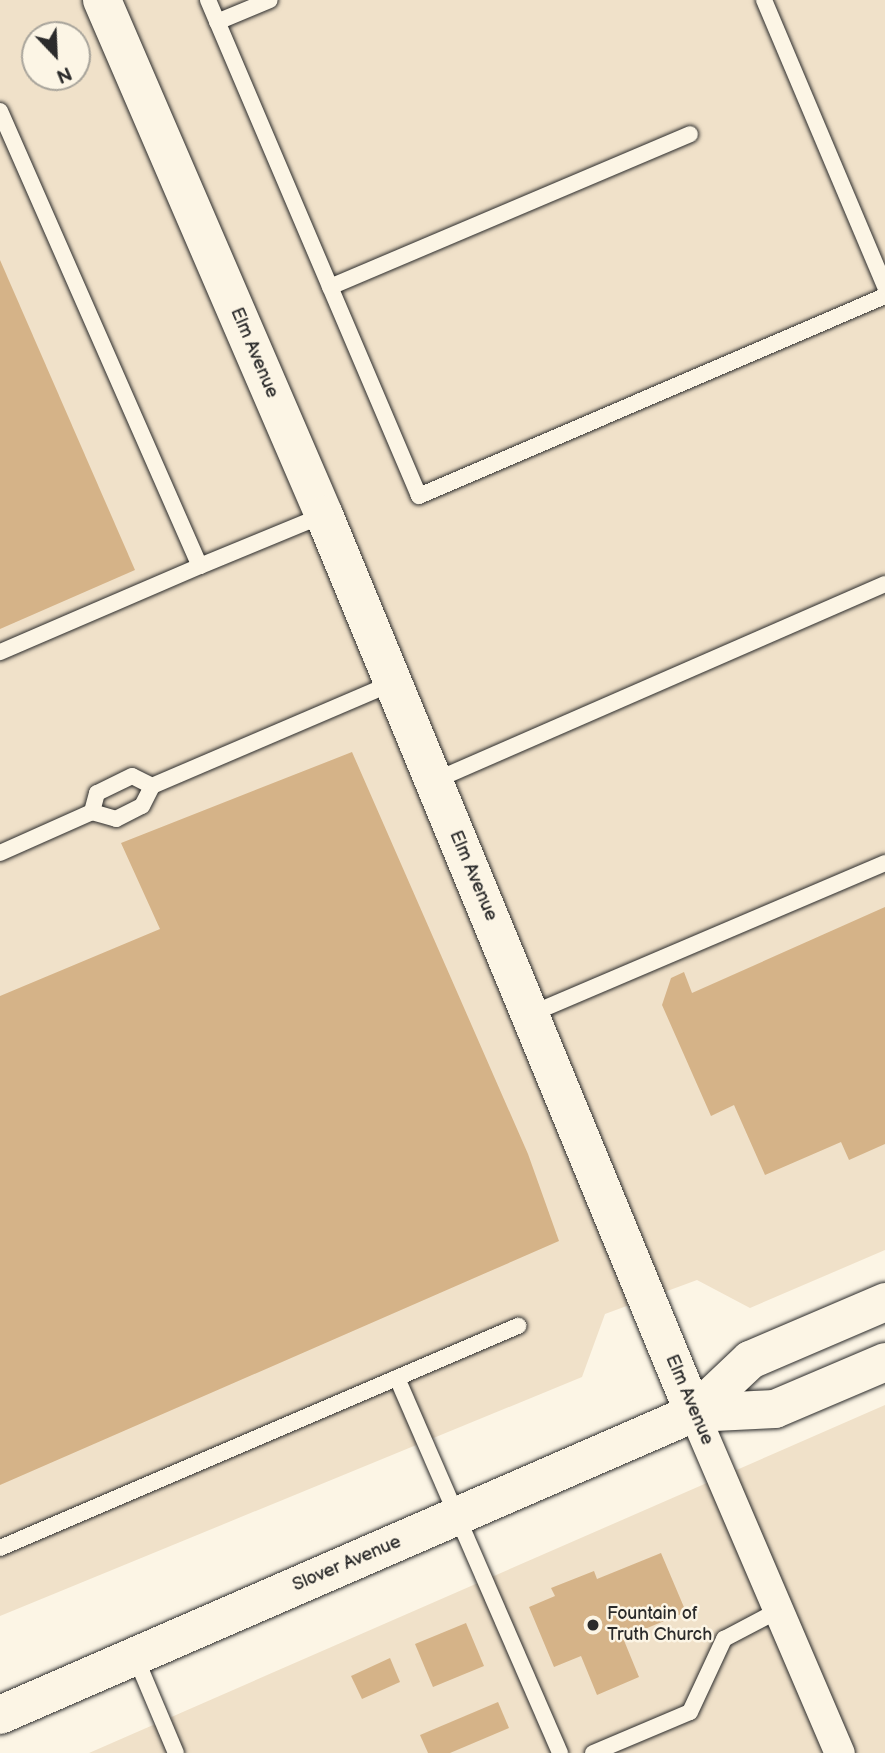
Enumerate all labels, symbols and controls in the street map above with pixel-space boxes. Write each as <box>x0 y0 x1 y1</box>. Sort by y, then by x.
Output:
north arrow <box>21 21 91 91</box>
text: N <box>53 61 75 87</box>
street label: Elm Avenue <box>225 305 283 401</box>
street label: Elm Avenue <box>444 828 502 924</box>
street label: Elm Avenue <box>660 1352 718 1448</box>
street label: Slover Avenue <box>289 1531 405 1597</box>
place label: Fountain of Truth Church <box>607 1604 712 1646</box>
marker: Fountain of Truth Church <box>585 1617 601 1633</box>

